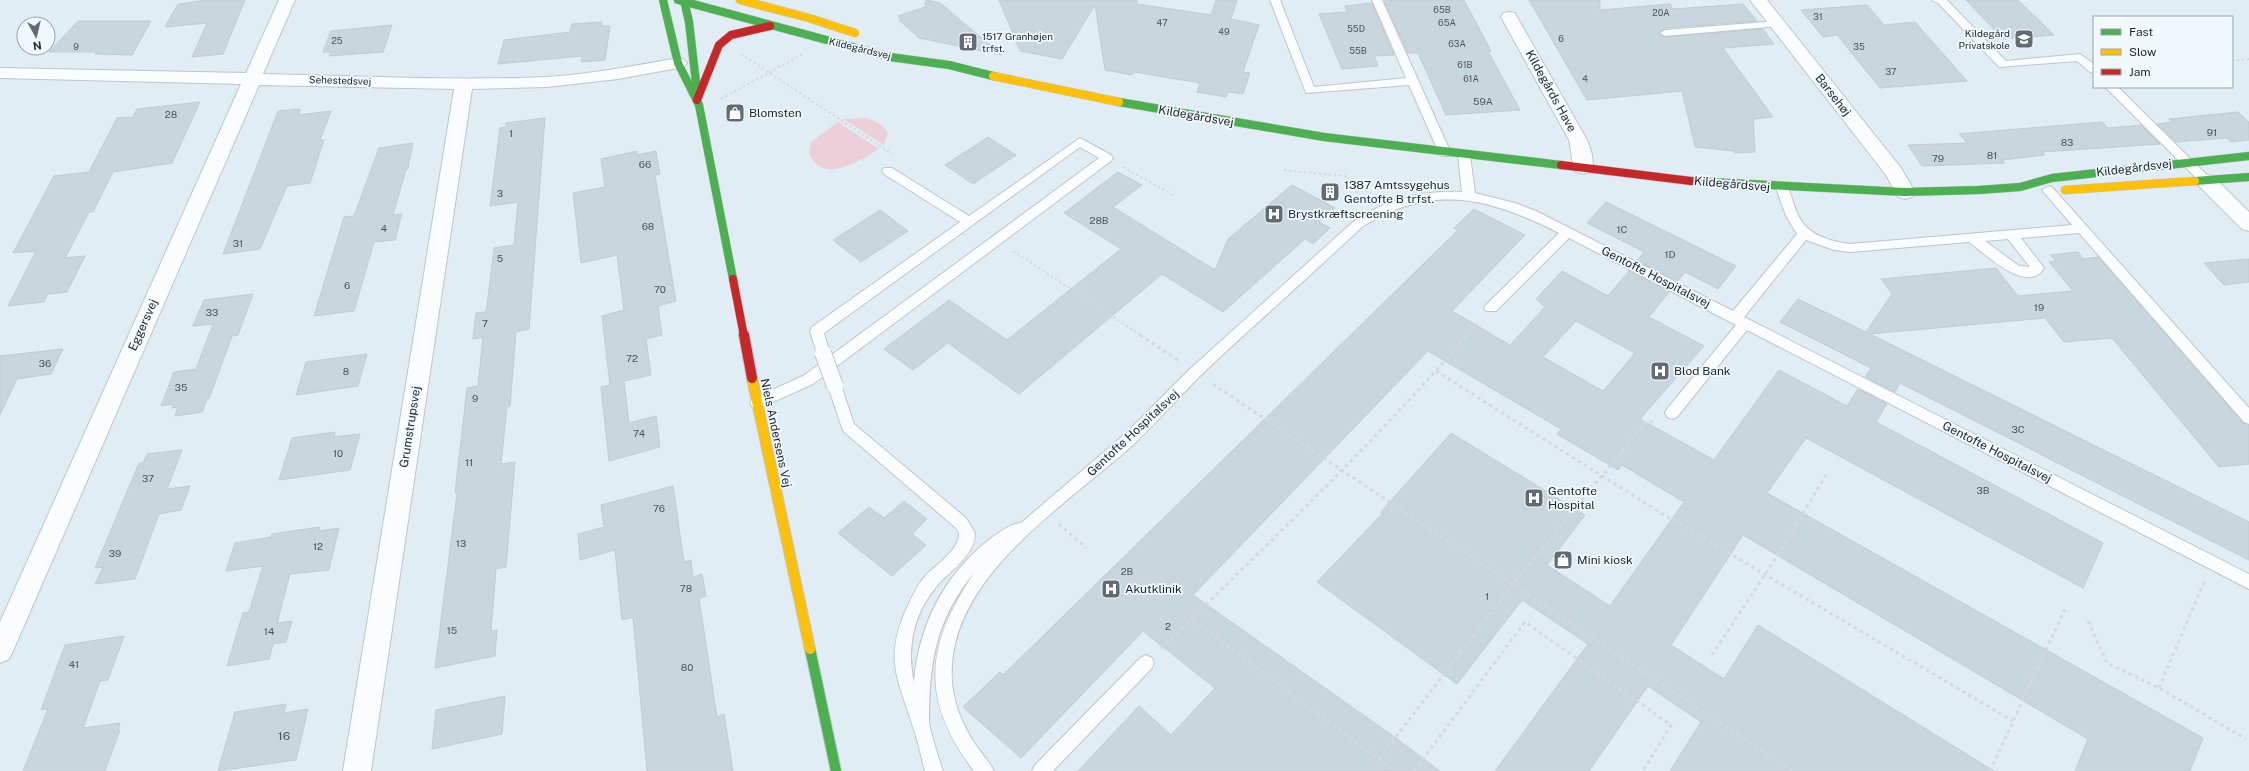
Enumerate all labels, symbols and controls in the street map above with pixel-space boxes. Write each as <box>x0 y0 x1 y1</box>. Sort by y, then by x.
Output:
house number: 65B <box>1433 4 1451 15</box>
house number: 20A <box>1652 7 1670 18</box>
house number: 31 <box>1813 11 1823 22</box>
north arrow <box>16 16 56 56</box>
legend <box>2093 16 2233 88</box>
house number: 47 <box>1156 17 1168 28</box>
house number: 65A <box>1438 17 1456 28</box>
house number: 55D <box>1347 23 1365 34</box>
text: Fast <box>2129 25 2154 39</box>
house number: 49 <box>1218 26 1230 37</box>
place label: Kildegård Privatskole <box>1959 27 2010 51</box>
school or university icon: Kildegård Privatskole <box>2013 28 2035 50</box>
place label: 1517 Granhøjen trfst. <box>982 30 1053 54</box>
building icon: 1517 Granhøjen trfst. <box>957 31 979 53</box>
house number: 6 <box>1558 33 1564 44</box>
house number: 25 <box>331 35 343 46</box>
street label: Kildegårdsvej <box>828 35 892 61</box>
house number: 63A <box>1448 38 1466 49</box>
text: N <box>32 39 42 52</box>
house number: 9 <box>73 41 79 52</box>
house number: 35 <box>1853 41 1865 52</box>
house number: 55B <box>1349 45 1367 56</box>
text: Slow <box>2129 45 2157 59</box>
street label: Kildegårds Have <box>1523 48 1579 135</box>
house number: 61B <box>1457 59 1473 70</box>
text: Jam <box>2129 65 2151 79</box>
house number: 37 <box>1886 66 1896 77</box>
street label: Barsehøj <box>1812 71 1854 119</box>
street label: Sehestedsvej <box>309 73 371 87</box>
house number: 61A <box>1463 73 1479 84</box>
house number: 4 <box>1582 73 1588 84</box>
house number: 59A <box>1473 95 1493 107</box>
shop icon: Blomsten <box>724 102 746 124</box>
street label: Kildegårdsvej <box>1157 102 1235 130</box>
place label: Blomsten <box>749 106 802 120</box>
house number: 28 <box>165 108 177 120</box>
house number: 91 <box>2207 126 2217 138</box>
house number: 1 <box>509 127 513 139</box>
house number: 83 <box>2061 136 2073 148</box>
house number: 81 <box>1987 149 1997 161</box>
house number: 79 <box>1932 152 1944 164</box>
street label: Kildegårdsvej <box>2095 156 2173 180</box>
house number: 66 <box>639 158 651 170</box>
street label: Kildegårdsvej <box>1693 174 1771 194</box>
place label: 1387 Amtssygehus Gentofte B trfst. <box>1344 178 1450 206</box>
building icon: 1387 Amtssygehus Gentofte B trfst. <box>1319 181 1341 203</box>
house number: 3 <box>497 187 503 199</box>
hospital icon: Brystkræftscreening <box>1263 203 1285 225</box>
place label: Brystkræftscreening <box>1288 207 1404 221</box>
house number: 28B <box>1089 214 1109 226</box>
house number: 68 <box>642 220 654 232</box>
house number: 4 <box>381 222 387 234</box>
house number: 1C <box>1617 223 1628 235</box>
house number: 31 <box>233 237 243 249</box>
street label: Gentofte Hospitalsvej <box>1599 243 1713 311</box>
house number: 1D <box>1664 248 1676 260</box>
house number: 5 <box>497 252 503 264</box>
house number: 6 <box>344 279 350 291</box>
house number: 70 <box>654 283 666 295</box>
street label: Eggersvej <box>125 297 161 353</box>
house number: 19 <box>2034 301 2044 313</box>
house number: 33 <box>206 306 218 318</box>
house number: 7 <box>482 317 488 329</box>
house number: 72 <box>626 352 638 364</box>
house number: 36 <box>39 357 51 369</box>
hospital icon: Blod Bank <box>1649 360 1671 382</box>
place label: Blod Bank <box>1674 364 1731 378</box>
house number: 8 <box>343 365 349 377</box>
street label: Niels Andersens Vej <box>758 377 794 489</box>
house number: 35 <box>175 381 187 393</box>
street label: Grumstrupsvej <box>397 385 423 469</box>
street label: Gentofte Hospitalsvej <box>1084 387 1182 479</box>
house number: 9 <box>472 392 478 404</box>
street label: Gentofte Hospitalsvej <box>1940 418 2054 486</box>
house number: 3C <box>2011 423 2025 435</box>
house number: 74 <box>633 427 645 439</box>
house number: 10 <box>333 447 343 459</box>
house number: 11 <box>465 456 473 468</box>
house number: 37 <box>142 472 154 484</box>
place label: Gentofte Hospital <box>1548 484 1597 512</box>
house number: 3B <box>1976 484 1990 496</box>
hospital icon: Gentofte Hospital <box>1523 487 1545 509</box>
house number: 76 <box>653 502 665 514</box>
house number: 13 <box>456 537 466 549</box>
house number: 12 <box>313 540 323 552</box>
house number: 39 <box>109 547 121 559</box>
shop icon: Mini kiosk <box>1552 549 1574 571</box>
place label: Mini kiosk <box>1577 553 1633 567</box>
house number: 2B <box>1121 565 1134 577</box>
hospital icon: Akutklinik <box>1100 578 1122 600</box>
house number: 78 <box>680 582 692 594</box>
place label: Akutklinik <box>1125 582 1182 596</box>
house number: 1 <box>1485 590 1489 602</box>
house number: 2 <box>1165 620 1171 632</box>
house number: 15 <box>447 624 457 636</box>
house number: 14 <box>264 625 274 637</box>
house number: 41 <box>69 658 79 670</box>
house number: 80 <box>681 661 693 673</box>
house number: 16 <box>278 729 290 743</box>

